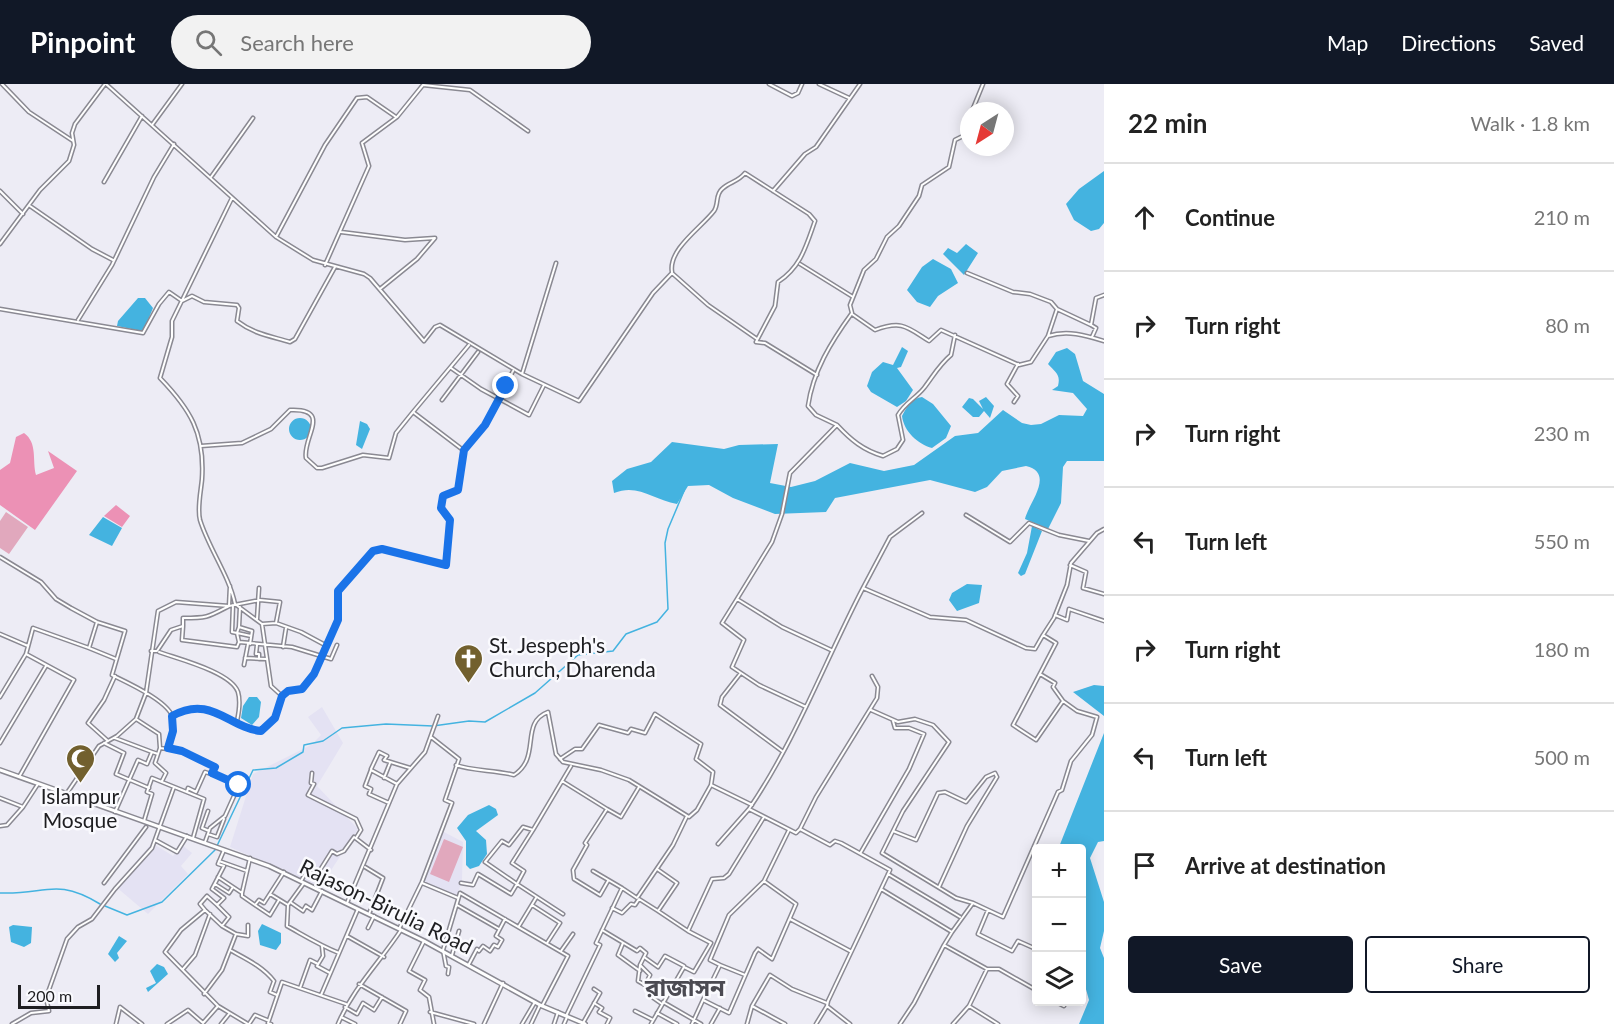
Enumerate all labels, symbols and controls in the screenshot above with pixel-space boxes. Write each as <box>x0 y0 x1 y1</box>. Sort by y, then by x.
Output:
search box <box>171 15 591 69</box>
text: Pinpoint <box>30 25 135 59</box>
icon: search <box>192 26 225 59</box>
text: Search here <box>240 29 354 56</box>
text: Map <box>1327 30 1368 55</box>
text: Directions <box>1401 30 1496 55</box>
text: Saved <box>1529 30 1584 55</box>
north arrow <box>960 102 1014 156</box>
text: 22 min <box>1128 107 1208 139</box>
text: Walk · 1.8 km <box>1471 111 1590 135</box>
icon: ahead <box>1128 201 1161 234</box>
text: Continue <box>1185 204 1275 231</box>
text: 210 m <box>1534 205 1590 229</box>
icon: right <box>1128 309 1161 342</box>
text: Turn right <box>1185 312 1280 339</box>
text: 80 m <box>1545 313 1590 337</box>
route end <box>492 372 518 398</box>
icon: right <box>1128 417 1161 450</box>
text: Turn right <box>1185 420 1280 447</box>
text: 230 m <box>1534 421 1590 445</box>
icon: left <box>1128 525 1161 558</box>
text: Turn left <box>1185 528 1267 555</box>
text: 550 m <box>1534 529 1590 553</box>
place label: St. Jespeph's Church, Dharenda <box>489 632 656 681</box>
icon: right <box>1128 633 1161 666</box>
text: Turn right <box>1185 636 1280 663</box>
text: 180 m <box>1534 637 1590 661</box>
church icon: St. Jespeph's Church, Dharenda <box>452 642 484 684</box>
icon: left <box>1128 741 1161 774</box>
mosque icon: Islampur Mosque <box>64 742 96 784</box>
text: Turn left <box>1185 744 1267 771</box>
text: 500 m <box>1534 745 1590 769</box>
route start <box>225 771 251 797</box>
place label: Islampur Mosque <box>41 783 120 832</box>
map controls <box>1032 844 1086 1006</box>
button: + <box>1032 844 1086 898</box>
icon: arrive <box>1128 849 1161 882</box>
text: Arrive at destination <box>1185 852 1386 879</box>
street label: Rajason-Birulia Road <box>296 853 477 958</box>
button: − <box>1032 898 1086 952</box>
button: Save <box>1128 936 1353 993</box>
button: Share <box>1365 936 1590 993</box>
button: layers <box>1032 952 1086 1006</box>
district label: রাজাসন <box>644 972 726 1001</box>
scale bar <box>18 982 100 1010</box>
text: 200 m <box>27 986 72 1005</box>

